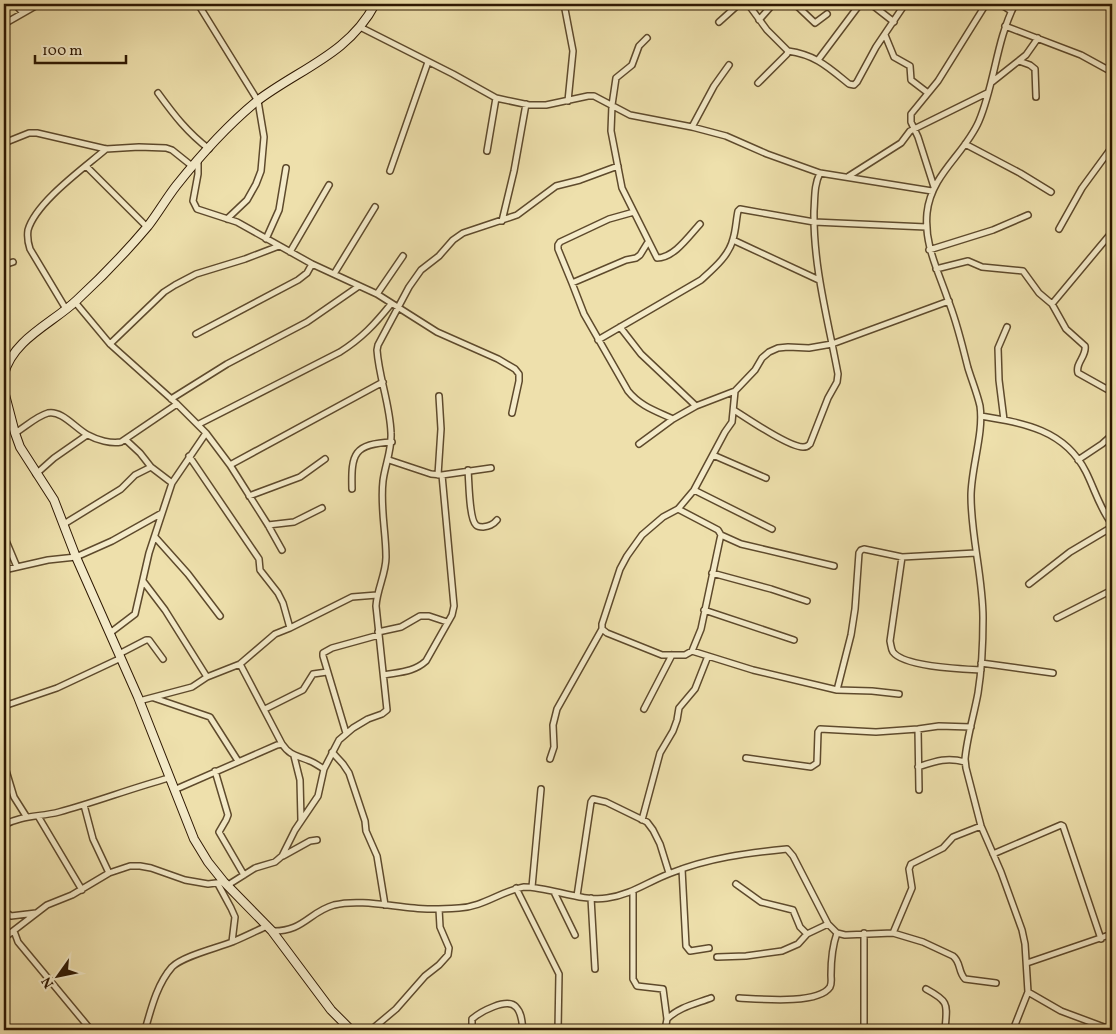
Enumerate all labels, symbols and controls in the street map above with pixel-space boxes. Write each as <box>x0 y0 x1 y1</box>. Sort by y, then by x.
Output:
scale bar <box>35 32 126 64</box>
text: 100 m <box>42 41 82 62</box>
north arrow <box>32 952 82 1002</box>
text: N <box>38 973 59 992</box>

